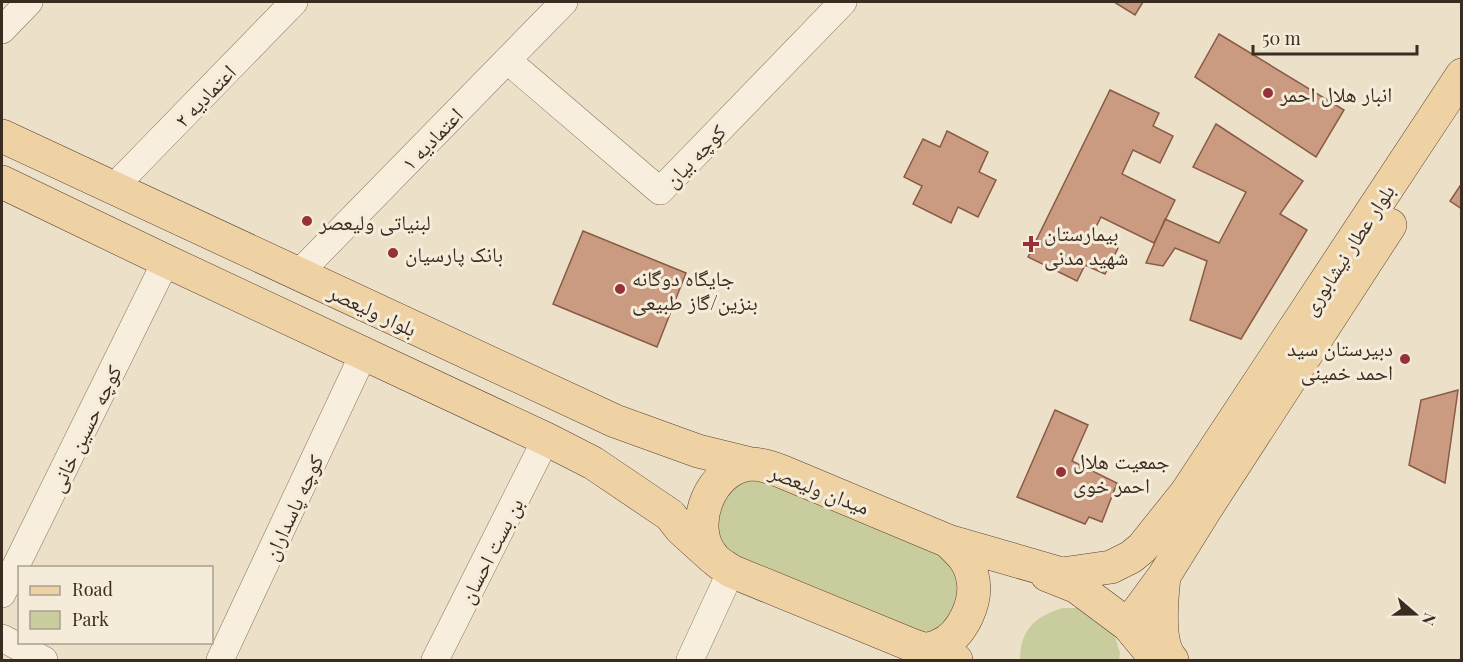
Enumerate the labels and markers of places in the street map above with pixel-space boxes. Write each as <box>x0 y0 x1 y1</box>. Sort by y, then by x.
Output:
place label: انبار هلال احمر <box>1279 79 1392 107</box>
marker: انبار هلال احمر <box>1261 86 1275 100</box>
place label: لبنیاتی ولیعصر <box>318 207 431 236</box>
marker: لبنیاتی ولیعصر <box>300 214 314 228</box>
place label: بیمارستان شهید مدنی <box>1044 218 1128 271</box>
marker: بیمارستان شهید مدنی <box>1022 235 1040 253</box>
place label: بانک پارسیان <box>405 239 503 267</box>
marker: بانک پارسیان <box>386 246 400 260</box>
place label: جایگاه دوگانه بنزین/گاز طبیعی <box>632 263 758 316</box>
marker: جایگاه دوگانه بنزین/گاز طبیعی <box>613 282 627 296</box>
place label: دبیرستان سید احمد خمینی <box>1287 333 1393 386</box>
marker: دبیرستان سید احمد خمینی <box>1398 352 1412 366</box>
place label: جمعیت هلال احمر خوی <box>1073 446 1170 498</box>
marker: جمعیت هلال احمر خوی <box>1054 465 1068 479</box>

